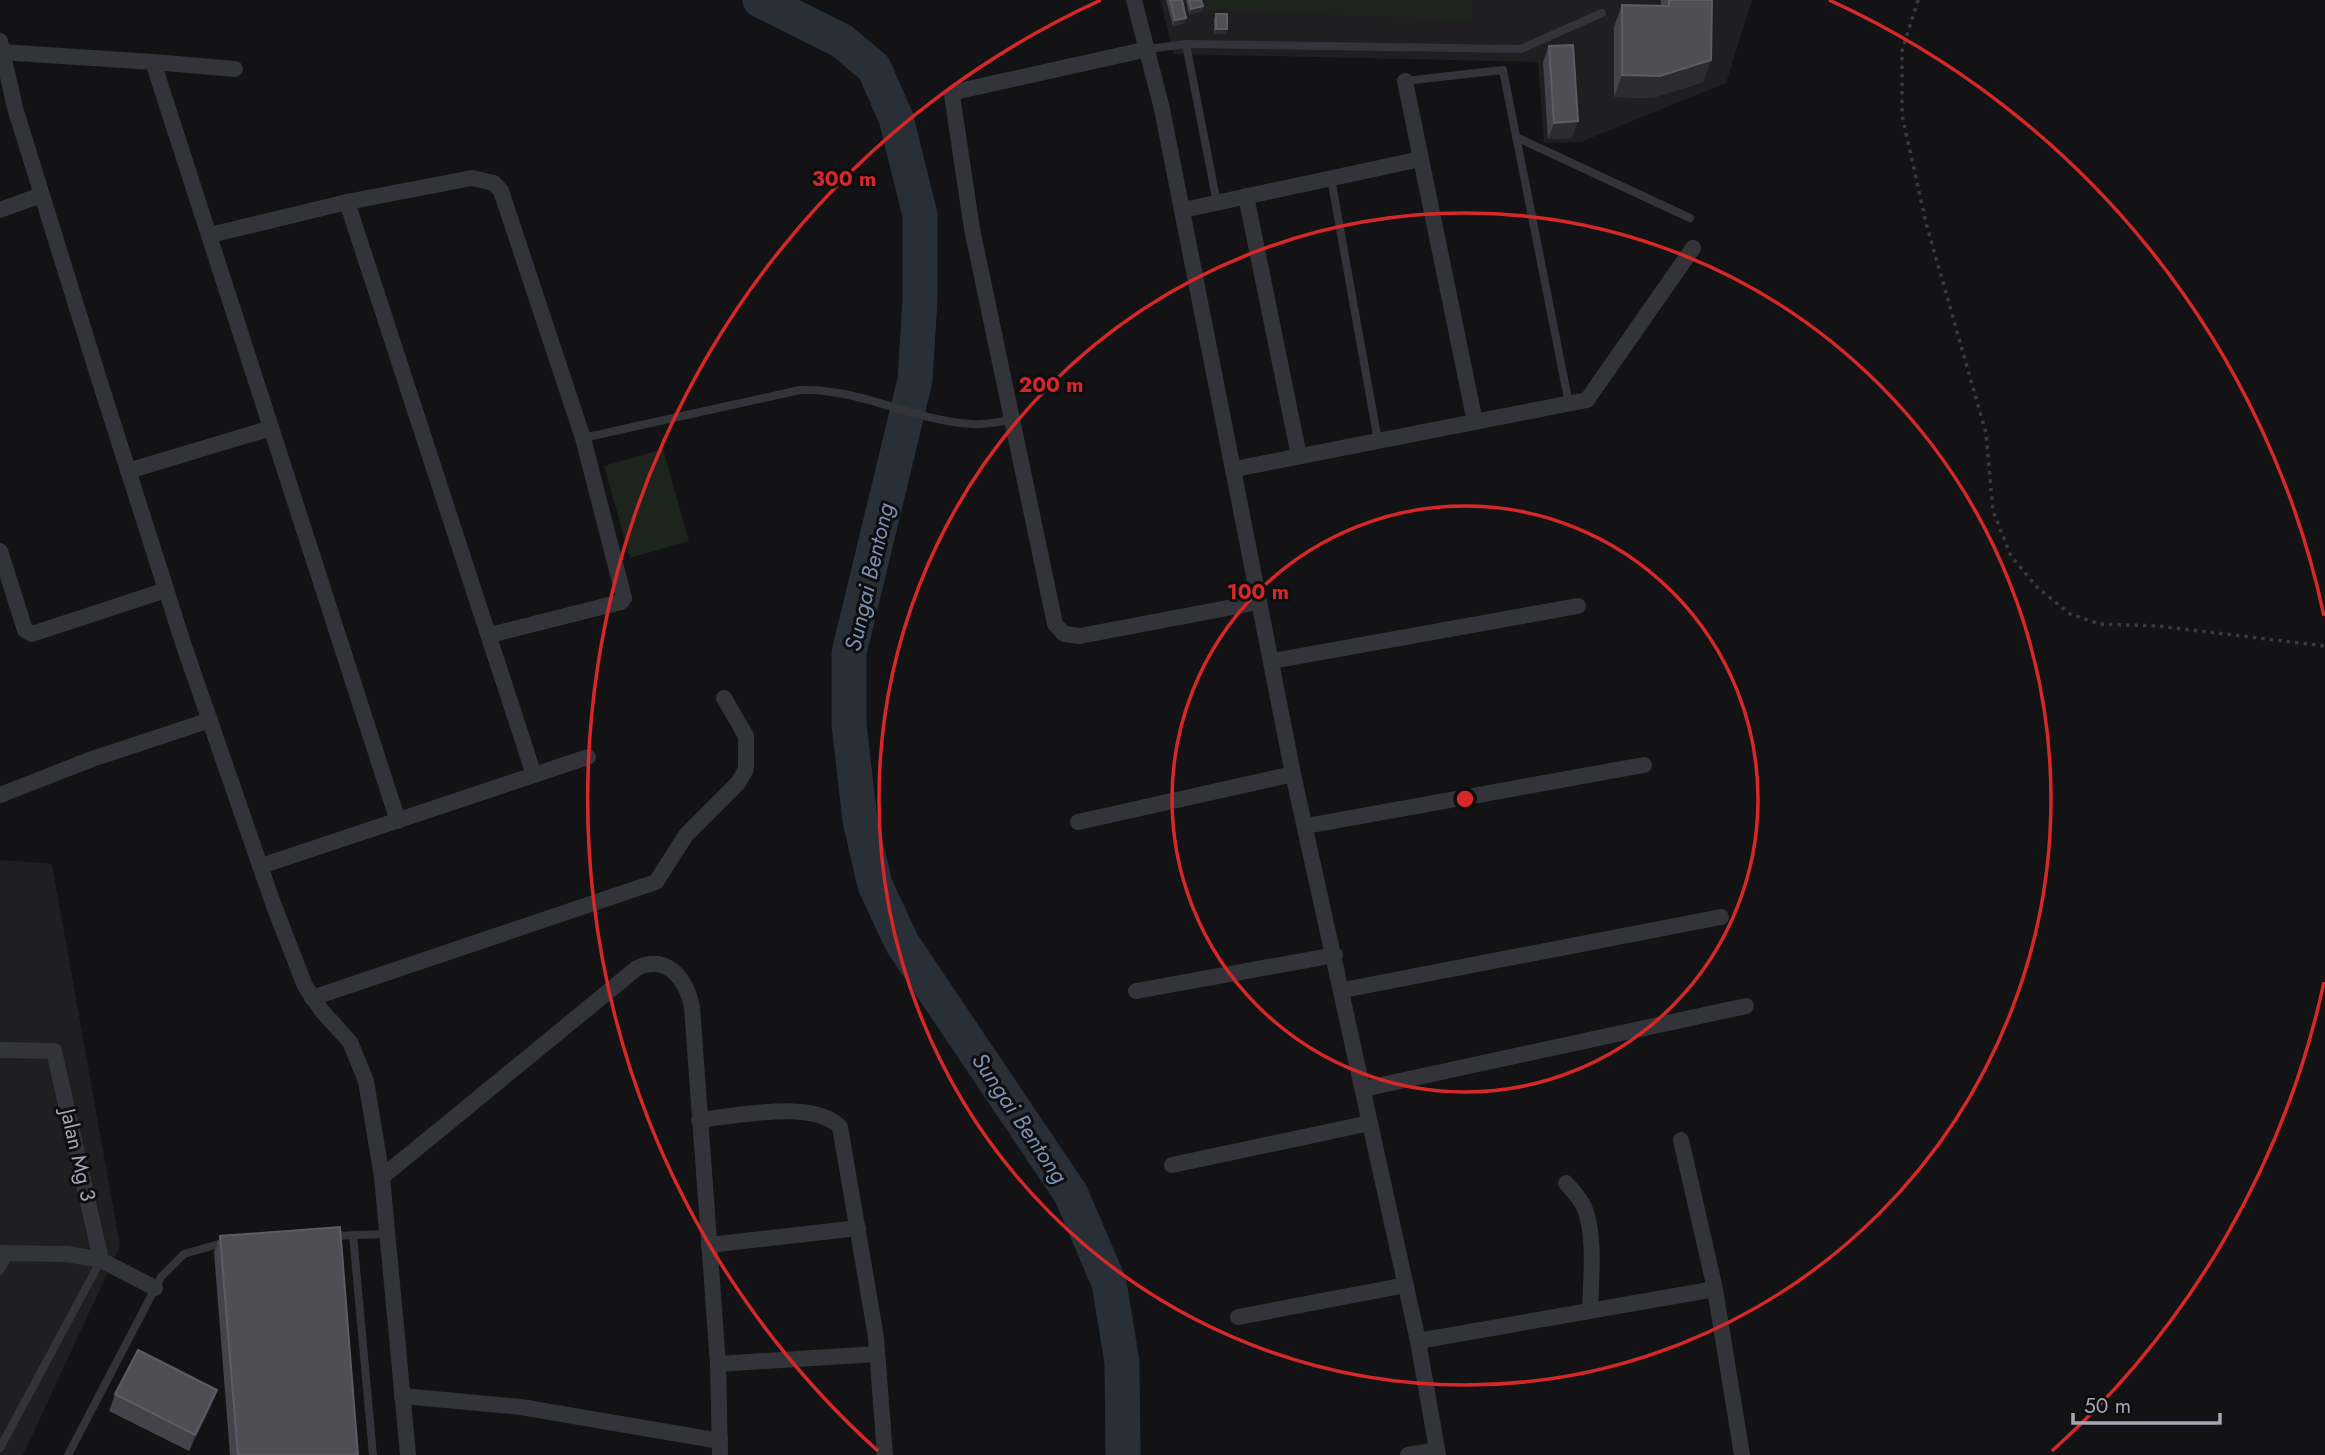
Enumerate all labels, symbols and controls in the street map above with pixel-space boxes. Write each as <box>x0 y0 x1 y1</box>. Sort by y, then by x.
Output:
text: 300 m <box>812 164 876 194</box>
text: 200 m <box>1018 370 1084 400</box>
water label: Sungai Bentong <box>835 499 903 655</box>
text: 100 m <box>1227 577 1289 607</box>
centre of rings <box>1453 787 1477 811</box>
water label: Sungai Bentong <box>964 1046 1077 1191</box>
street label: Jalan Mg 3 <box>52 1103 103 1204</box>
scale bar <box>2073 1382 2220 1426</box>
text: 50 m <box>2084 1391 2131 1421</box>

